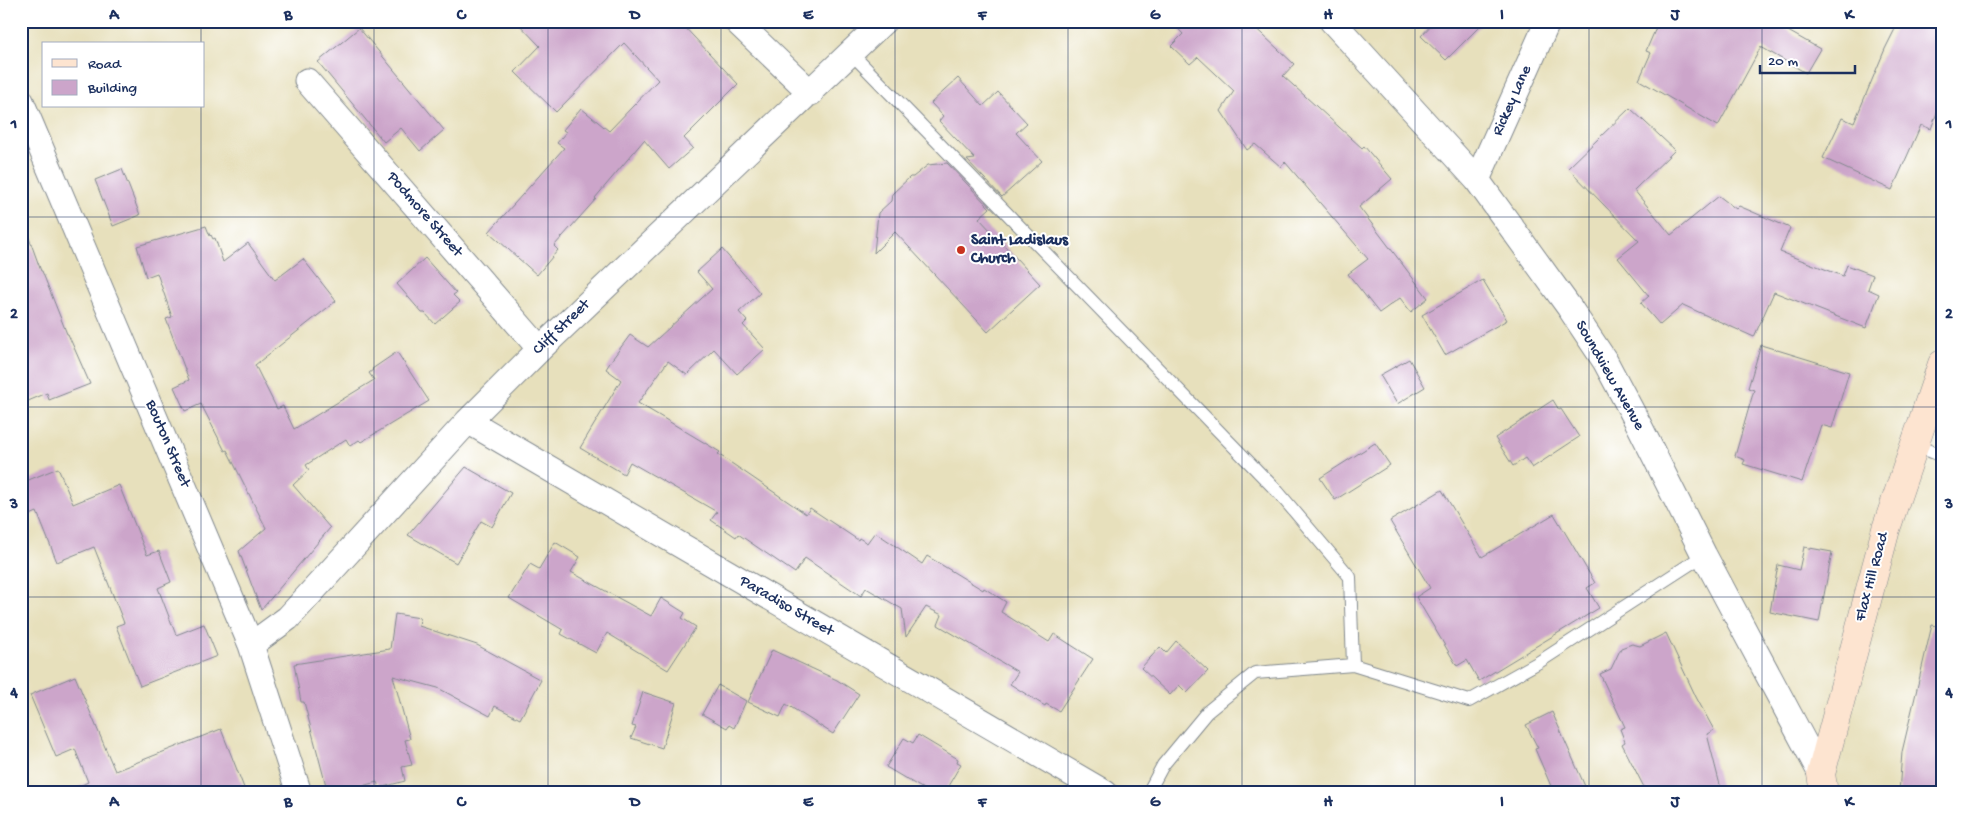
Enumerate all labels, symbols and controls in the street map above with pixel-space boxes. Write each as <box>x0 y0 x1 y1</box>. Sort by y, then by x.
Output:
text: A <box>108 7 120 26</box>
text: B <box>283 7 293 26</box>
text: C <box>456 7 467 26</box>
text: D <box>628 7 641 26</box>
text: E <box>803 7 814 26</box>
text: F <box>977 7 988 26</box>
text: G <box>1150 7 1161 26</box>
text: H <box>1323 7 1333 26</box>
text: I <box>1500 7 1504 26</box>
text: J <box>1670 7 1681 26</box>
text: K <box>1844 7 1856 26</box>
legend <box>42 42 205 108</box>
scale bar <box>1760 42 1856 74</box>
text: 20 m <box>1768 53 1798 71</box>
text: Road <box>88 56 122 74</box>
street label: Rickey Lane <box>1489 62 1537 139</box>
text: Building <box>87 80 137 98</box>
text: 1 <box>10 116 17 135</box>
text: 1 <box>1945 116 1952 135</box>
street label: Podmore Street <box>381 168 467 263</box>
place label: Saint Ladislaus Church <box>970 232 1069 269</box>
marker: Saint Ladislaus Church <box>955 244 967 256</box>
street label: Cliff Street <box>530 295 596 360</box>
text: 2 <box>10 306 18 325</box>
text: 2 <box>1945 306 1953 325</box>
street label: Soundview Avenue <box>1570 318 1648 435</box>
street label: Bouton Street <box>140 397 194 492</box>
text: 3 <box>9 496 18 515</box>
text: 3 <box>1944 496 1953 515</box>
street label: Flax Hill Road <box>1852 529 1894 624</box>
street label: Paradiso Street <box>735 572 838 642</box>
text: 4 <box>9 685 18 704</box>
text: 4 <box>1944 685 1953 704</box>
text: A <box>108 794 120 813</box>
text: B <box>283 794 293 813</box>
text: C <box>456 794 467 813</box>
text: D <box>628 794 641 813</box>
text: E <box>803 794 814 813</box>
text: F <box>977 794 988 813</box>
text: G <box>1150 794 1161 813</box>
text: H <box>1323 794 1333 813</box>
text: I <box>1500 794 1504 813</box>
text: J <box>1670 794 1681 813</box>
text: K <box>1844 794 1856 813</box>

